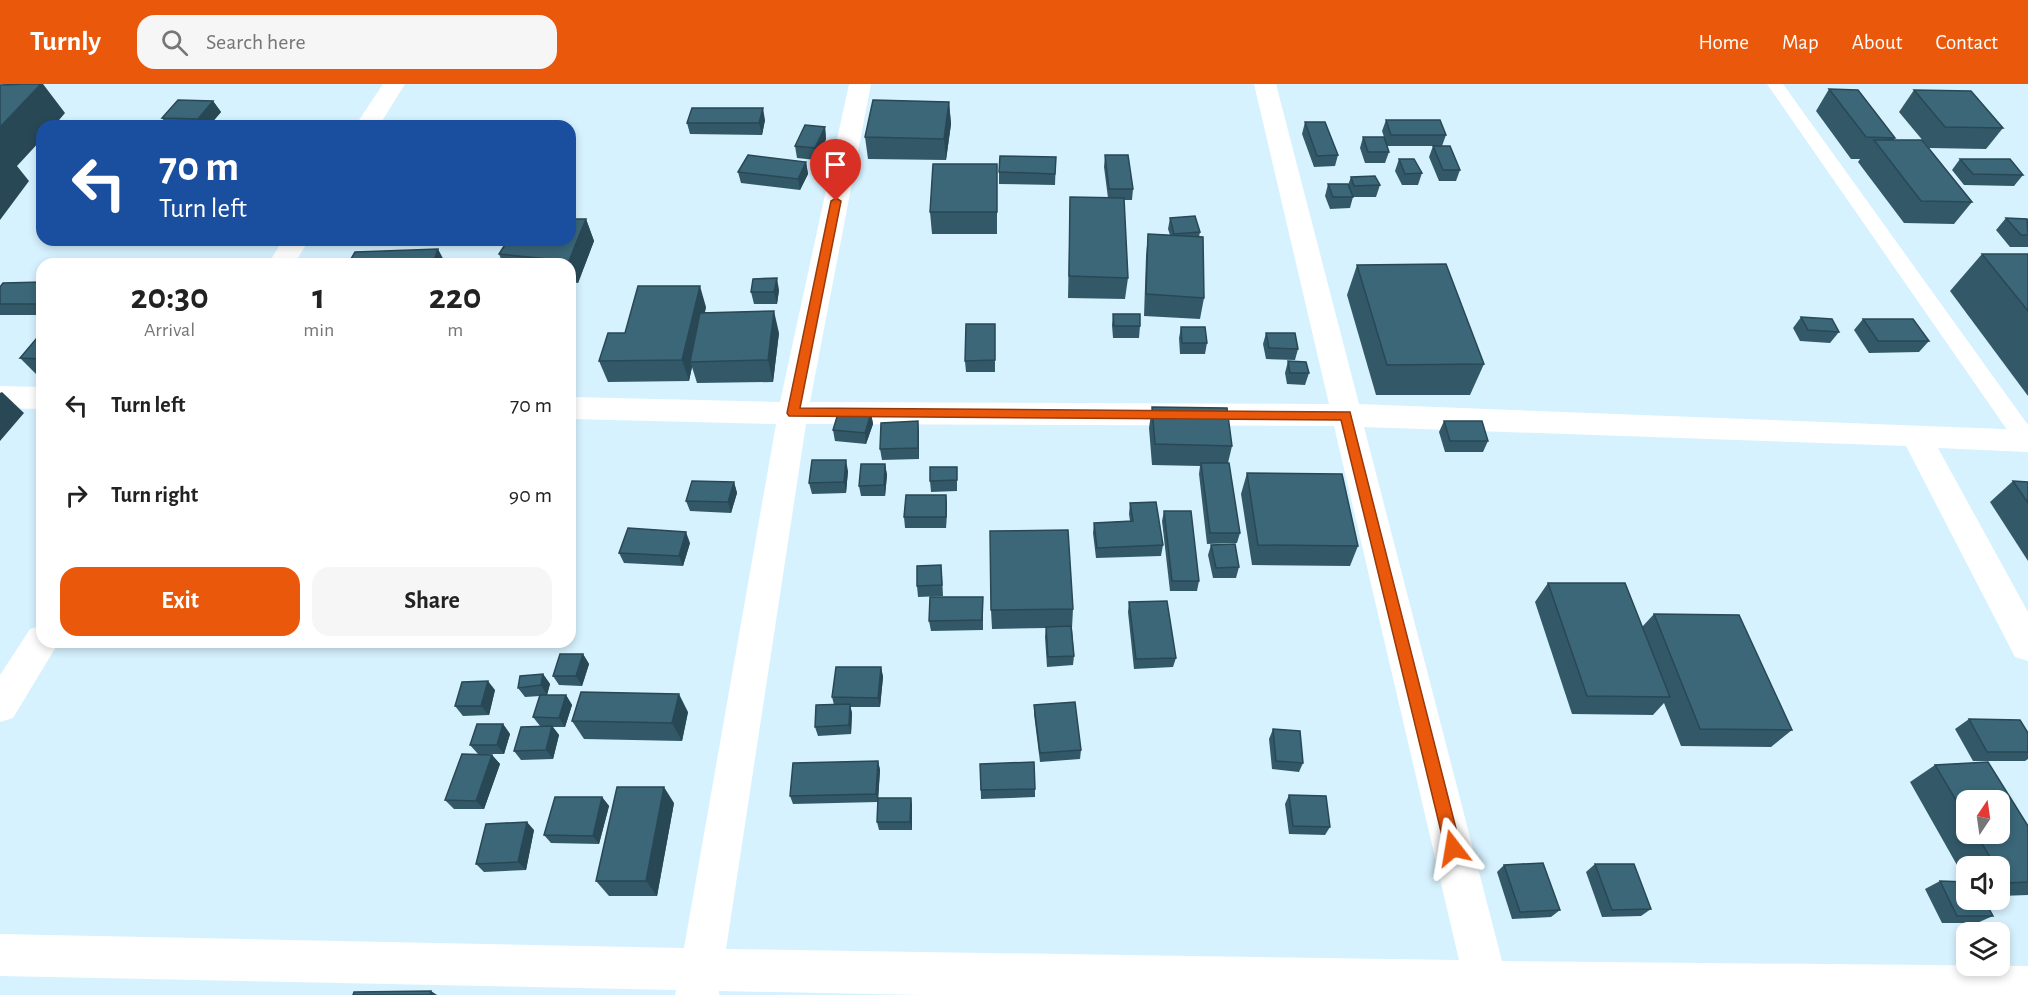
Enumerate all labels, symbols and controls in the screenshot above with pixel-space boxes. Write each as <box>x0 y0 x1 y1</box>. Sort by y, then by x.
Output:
search box <box>137 15 557 69</box>
icon: search <box>158 26 191 59</box>
text: Turnly <box>30 28 101 56</box>
text: Search here <box>206 31 306 53</box>
text: Home <box>1698 32 1749 53</box>
text: Map <box>1782 32 1819 53</box>
text: About <box>1852 32 1902 53</box>
text: Contact <box>1935 32 1998 53</box>
pin <box>810 139 861 201</box>
icon: left <box>60 144 138 222</box>
text: 70 m <box>159 146 239 188</box>
icon: arrive <box>819 148 852 181</box>
text: Turn left <box>159 195 247 222</box>
text: 20:30 <box>130 279 209 315</box>
text: 1 <box>312 279 325 315</box>
text: 220 <box>429 279 481 315</box>
text: Arrival <box>144 320 195 340</box>
text: min <box>303 320 334 340</box>
text: m <box>447 320 463 340</box>
icon: left <box>60 389 93 422</box>
text: Turn left <box>111 394 185 416</box>
text: 70 m <box>510 394 552 416</box>
icon: right <box>60 479 93 512</box>
text: Turn right <box>111 484 198 506</box>
text: 90 m <box>509 484 552 506</box>
button: Exit <box>60 567 300 636</box>
button: Share <box>312 567 552 636</box>
north arrow <box>1956 790 2010 844</box>
map controls <box>1956 790 2010 976</box>
position arrow <box>1421 816 1485 880</box>
button: sound <box>1956 856 2010 910</box>
button: layers <box>1956 922 2010 976</box>

